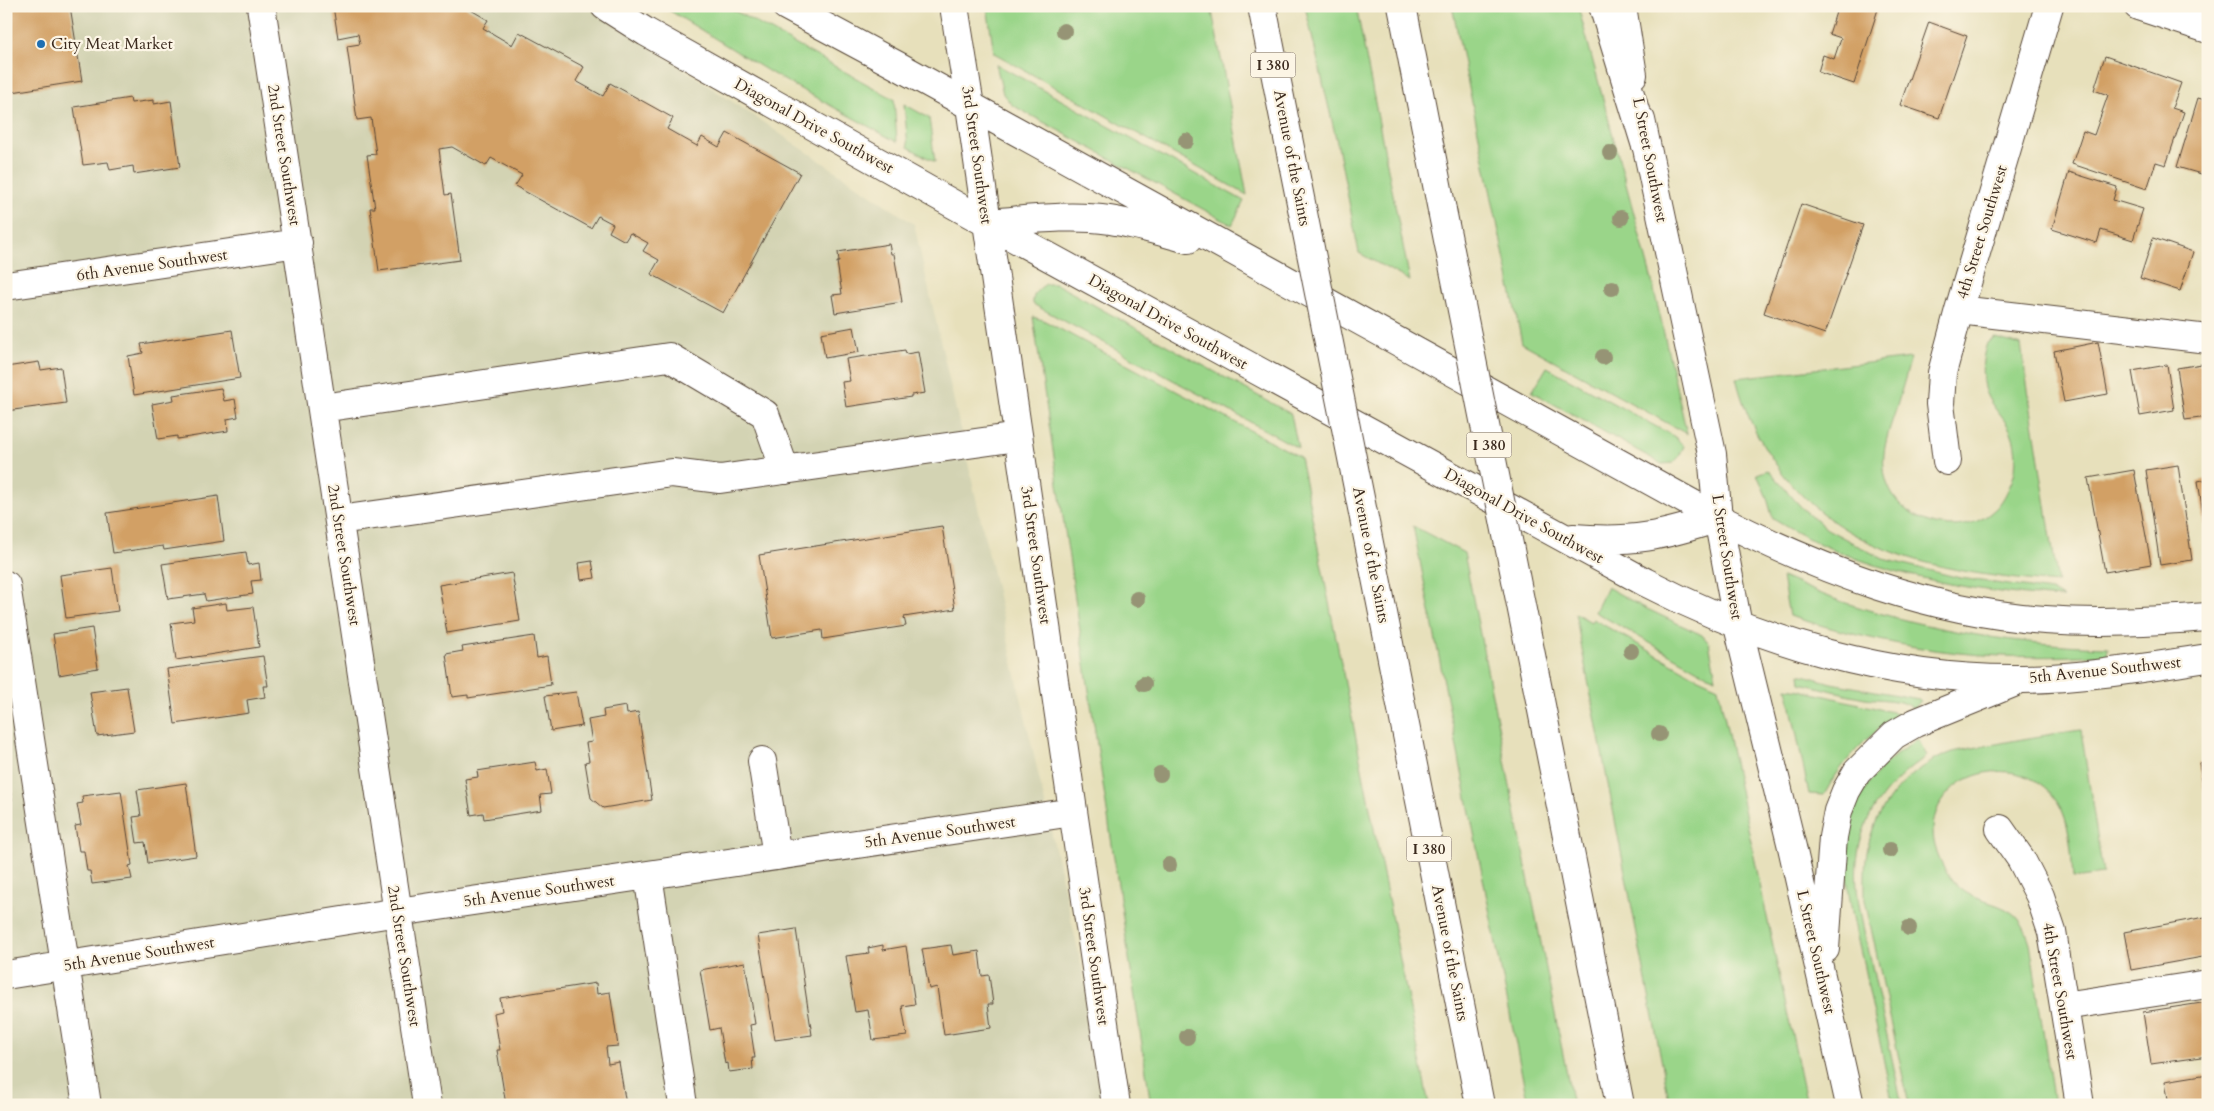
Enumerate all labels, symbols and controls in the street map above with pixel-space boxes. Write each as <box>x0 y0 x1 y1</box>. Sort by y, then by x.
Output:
place label: City Meat Market <box>51 33 173 55</box>
marker: City Meat Market <box>35 38 47 50</box>
road number: I 380 <box>1250 52 1296 78</box>
street label: Diagonal Drive Southwest <box>730 73 898 179</box>
street label: 2nd Street Southwest <box>262 83 306 227</box>
street label: 3rd Street Southwest <box>956 84 998 226</box>
street label: Avenue of the Saints <box>1268 88 1316 228</box>
street label: L Street Southwest <box>1627 96 1673 224</box>
street label: 4th Street Southwest <box>1951 162 2013 302</box>
street label: 6th Avenue Southwest <box>75 244 229 286</box>
street label: Diagonal Drive Southwest <box>1084 269 1252 375</box>
road number: I 380 <box>1466 432 1512 458</box>
street label: Diagonal Drive Southwest <box>1440 463 1608 569</box>
street label: 2nd Street Southwest <box>322 483 366 627</box>
street label: 3rd Street Southwest <box>1015 484 1057 626</box>
street label: Avenue of the Saints <box>1347 485 1395 625</box>
street label: L Street Southwest <box>1706 493 1748 621</box>
street label: 5th Avenue Southwest <box>2028 651 2182 689</box>
street label: 5th Avenue Southwest <box>863 811 1017 853</box>
road number: I 380 <box>1406 836 1452 862</box>
street label: 5th Avenue Southwest <box>462 870 616 912</box>
street label: Avenue of the Saints <box>1426 883 1474 1023</box>
street label: 2nd Street Southwest <box>382 884 426 1028</box>
street label: 3rd Street Southwest <box>1073 885 1115 1027</box>
street label: L Street Southwest <box>1791 888 1841 1016</box>
street label: 4th Street Southwest <box>2037 921 2083 1061</box>
street label: 5th Avenue Southwest <box>62 931 216 977</box>

